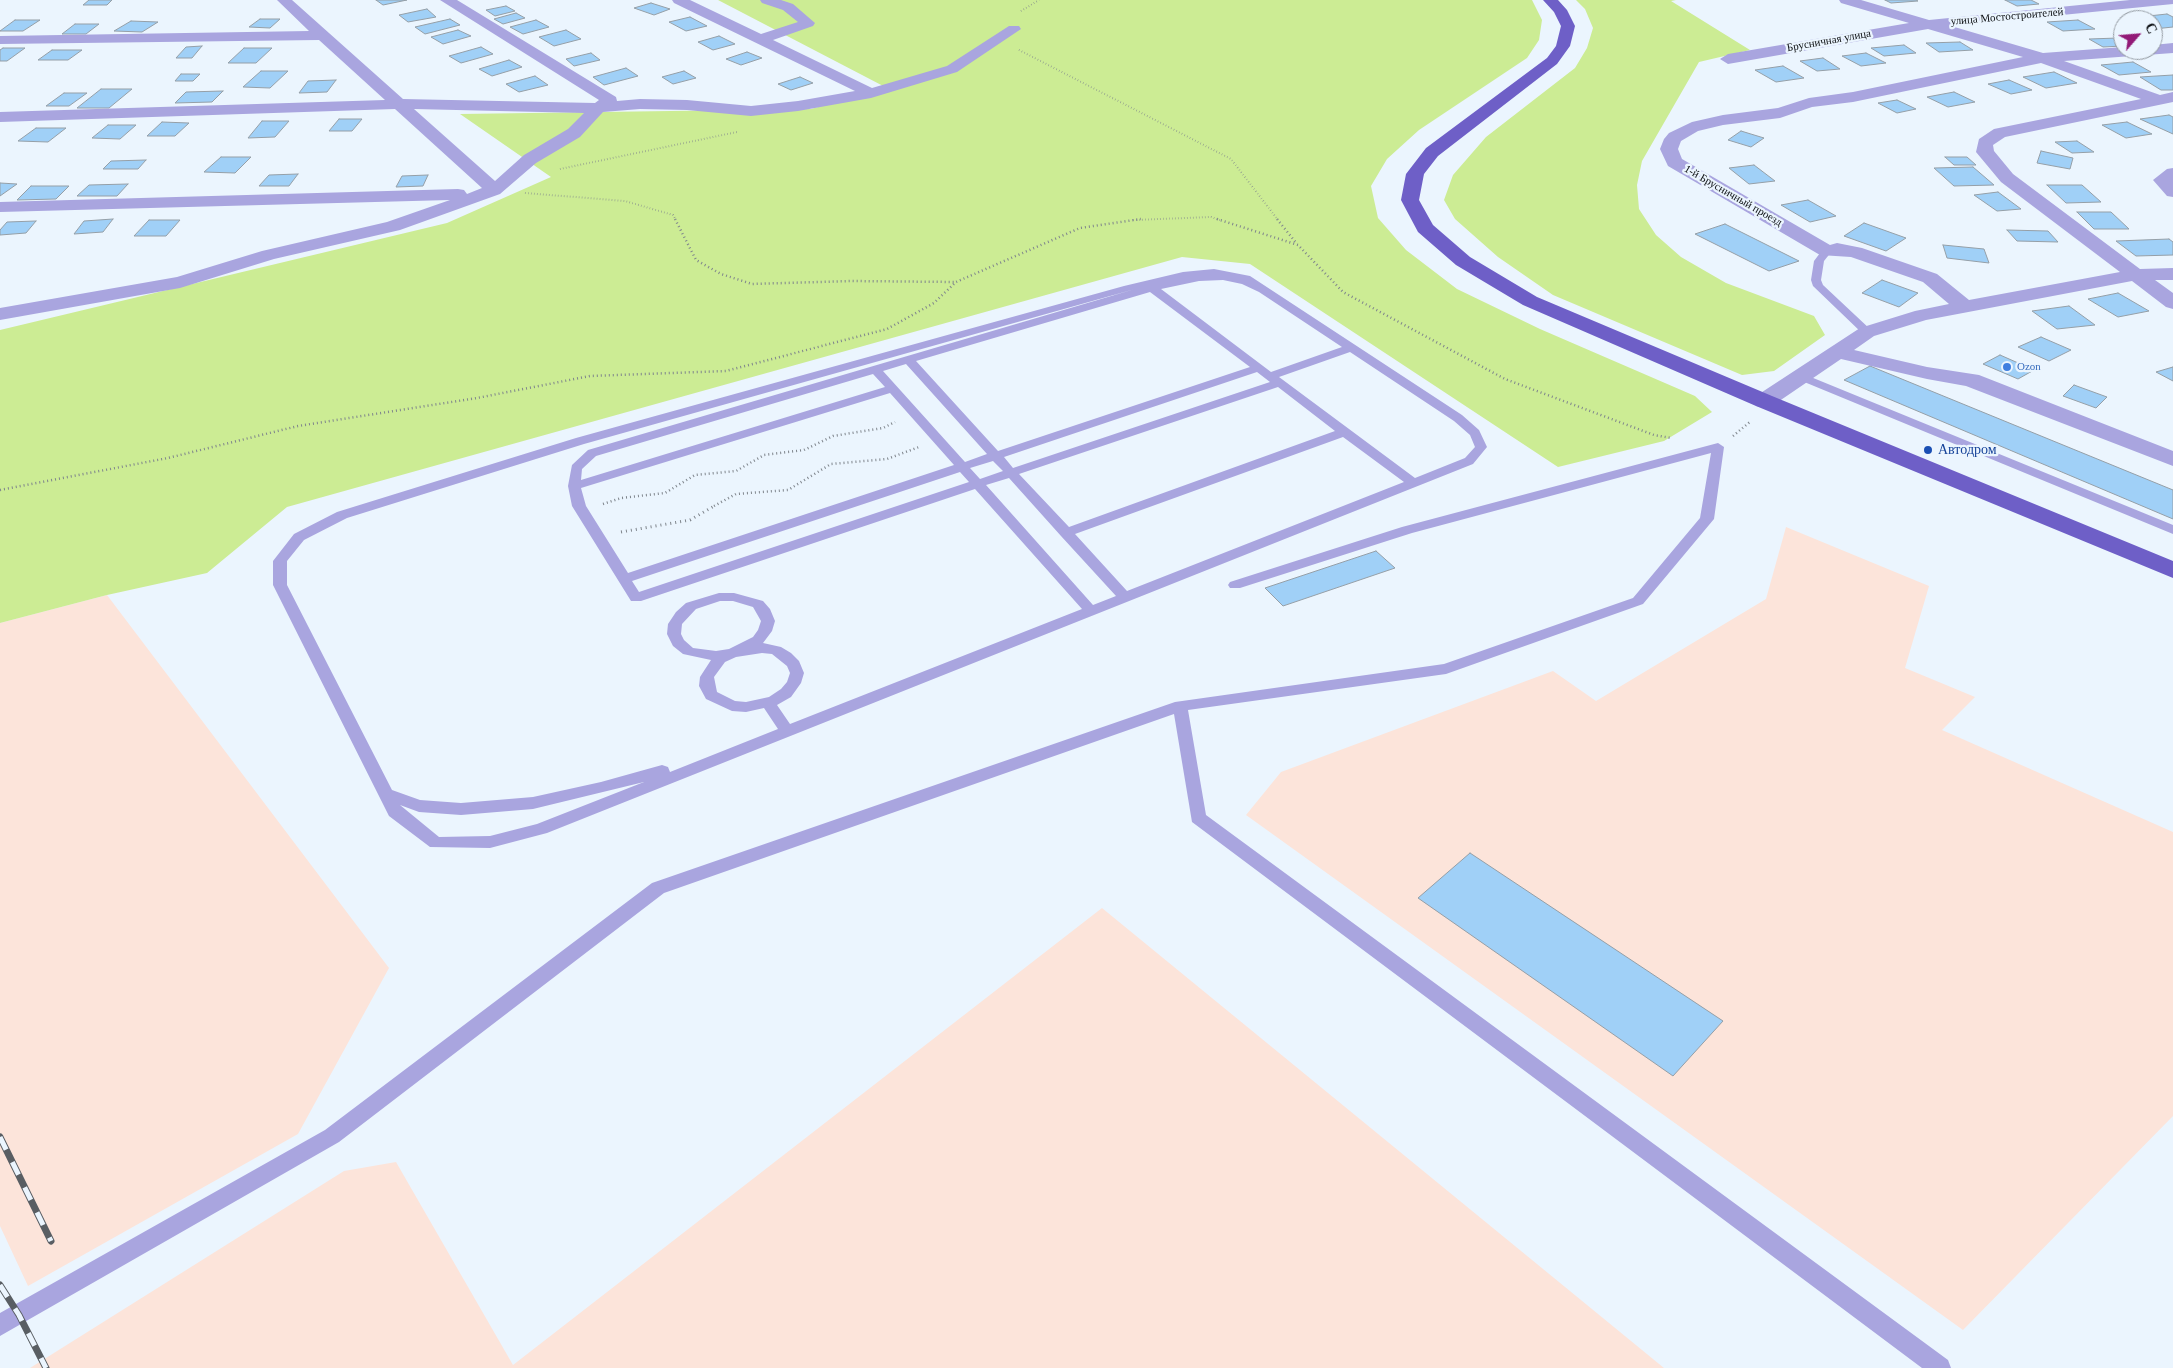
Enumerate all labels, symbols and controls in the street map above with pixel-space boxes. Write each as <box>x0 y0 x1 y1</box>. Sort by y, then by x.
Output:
street label: улица Мостостроителей <box>1950 5 2064 29</box>
north arrow <box>2113 10 2163 60</box>
text: С <box>2142 21 2160 36</box>
street label: Брусничная улица <box>1786 27 1872 55</box>
street label: 1-й Брусничный проезд <box>1682 163 1784 229</box>
place label: Ozon <box>2017 360 2041 374</box>
marker: Ozon <box>2001 361 2013 373</box>
place label: Автодром <box>1938 442 1997 458</box>
marker: Автодром <box>1922 444 1934 456</box>

